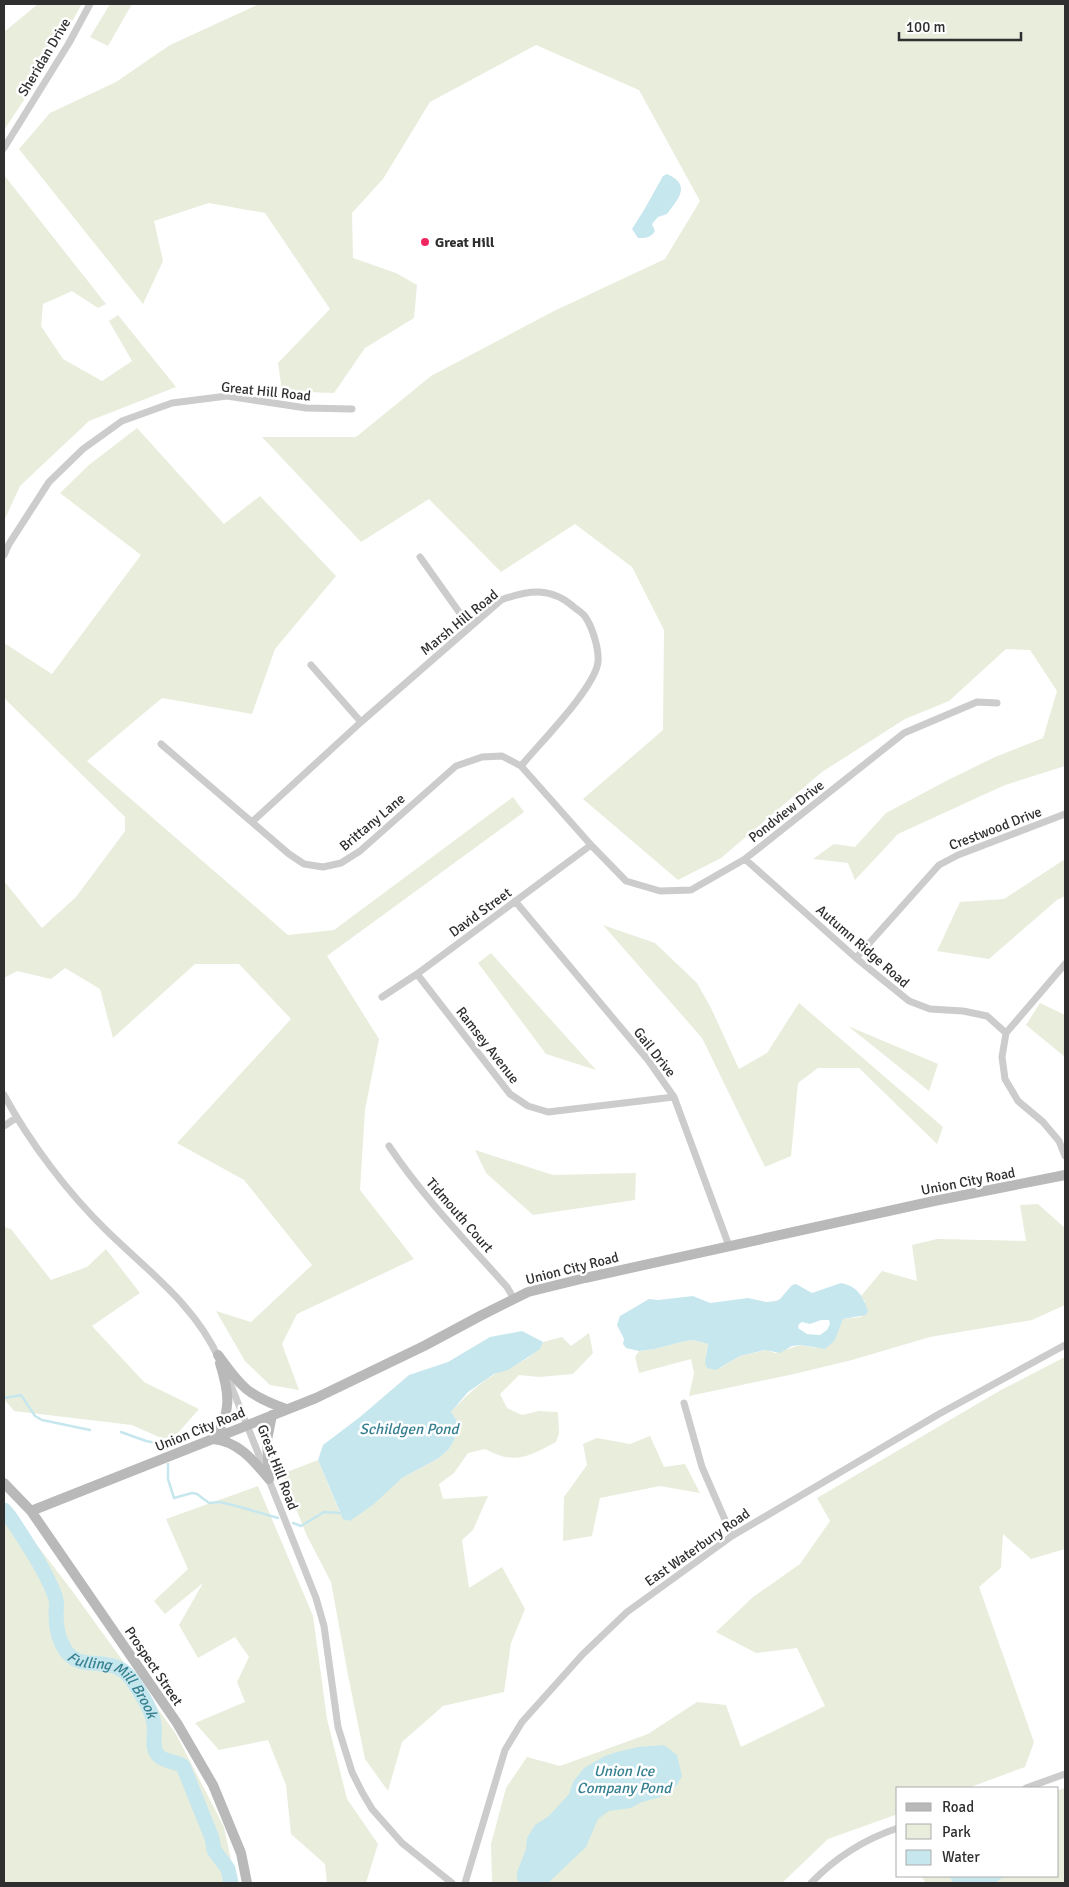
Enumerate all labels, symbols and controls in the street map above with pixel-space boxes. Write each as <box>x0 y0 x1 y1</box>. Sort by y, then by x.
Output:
scale bar <box>899 10 1022 42</box>
street label: Sheridan Drive <box>14 15 74 99</box>
text: 100 m <box>906 18 946 36</box>
place label: Great Hill <box>435 234 495 251</box>
marker: Great Hill <box>419 236 431 248</box>
street label: Great Hill Road <box>220 378 312 405</box>
street label: Marsh Hill Road <box>417 586 501 659</box>
street label: Pondview Drive <box>745 777 827 846</box>
street label: Brittany Lane <box>336 790 409 855</box>
street label: Crestwood Drive <box>946 803 1044 854</box>
street label: David Street <box>446 884 515 941</box>
street label: Autumn Ridge Road <box>813 901 913 991</box>
street label: Ramsey Avenue <box>452 1003 523 1087</box>
street label: Gail Drive <box>630 1024 679 1081</box>
street label: Union City Road <box>920 1164 1017 1199</box>
street label: Tidmouth Court <box>423 1174 497 1256</box>
street label: Union City Road <box>524 1249 621 1288</box>
street label: Union City Road <box>153 1404 248 1455</box>
water label: Schildgen Pond <box>360 1420 460 1438</box>
street label: Great Hill Road <box>253 1422 302 1512</box>
street label: East Waterbury Road <box>641 1505 753 1590</box>
street label: Prospect Street <box>121 1624 186 1709</box>
water label: Fulling Mill Brook <box>64 1648 162 1722</box>
water label: Union Ice Company Pond <box>577 1762 673 1797</box>
legend <box>896 1787 1059 1877</box>
text: Road <box>942 1798 974 1816</box>
text: Park <box>942 1823 971 1841</box>
text: Water <box>942 1848 980 1866</box>

